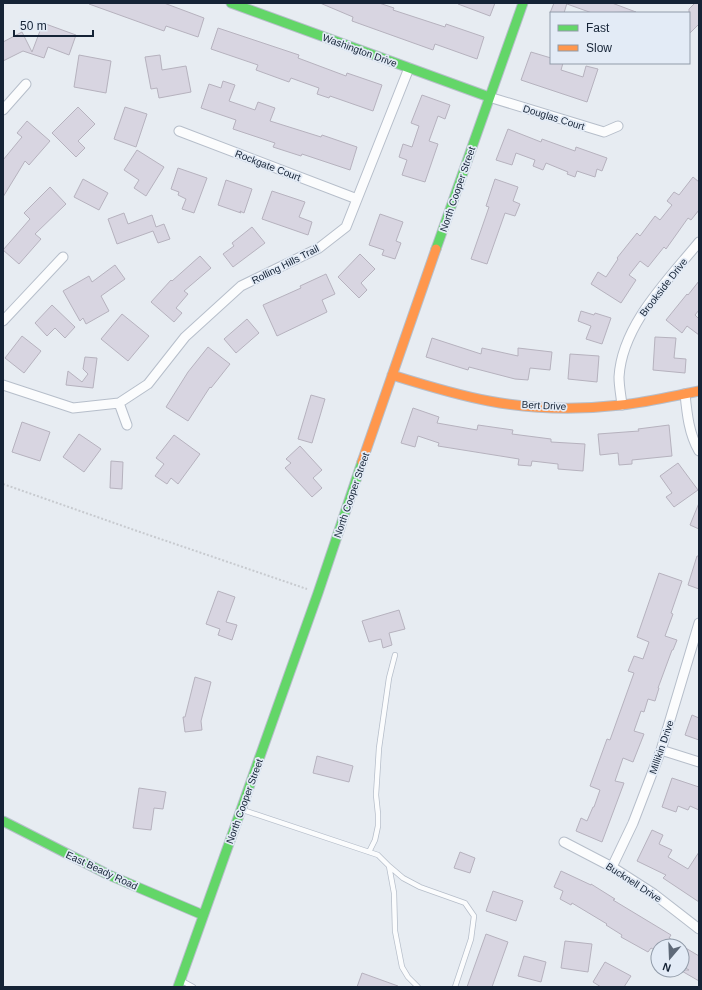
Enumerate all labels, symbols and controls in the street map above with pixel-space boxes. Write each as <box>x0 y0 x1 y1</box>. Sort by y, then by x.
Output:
scale bar <box>14 12 93 38</box>
legend <box>550 12 690 64</box>
text: 50 m <box>20 19 47 33</box>
text: Fast <box>586 21 610 35</box>
street label: Washington Drive <box>321 32 399 69</box>
text: Slow <box>586 41 612 55</box>
street label: Douglas Court <box>522 103 586 132</box>
street label: North Cooper Street <box>438 145 477 233</box>
street label: Rockgate Court <box>233 148 302 183</box>
street label: Rolling Hills Trail <box>250 243 321 286</box>
street label: Brookside Drive <box>637 256 690 319</box>
street label: Bert Drive <box>521 399 567 412</box>
street label: North Cooper Street <box>332 451 371 539</box>
street label: Millikin Drive <box>647 718 676 775</box>
street label: North Cooper Street <box>224 757 265 845</box>
street label: East Beady Road <box>64 849 139 892</box>
street label: Bucknell Drive <box>604 860 664 905</box>
north arrow <box>650 938 690 978</box>
text: N <box>661 960 672 974</box>

